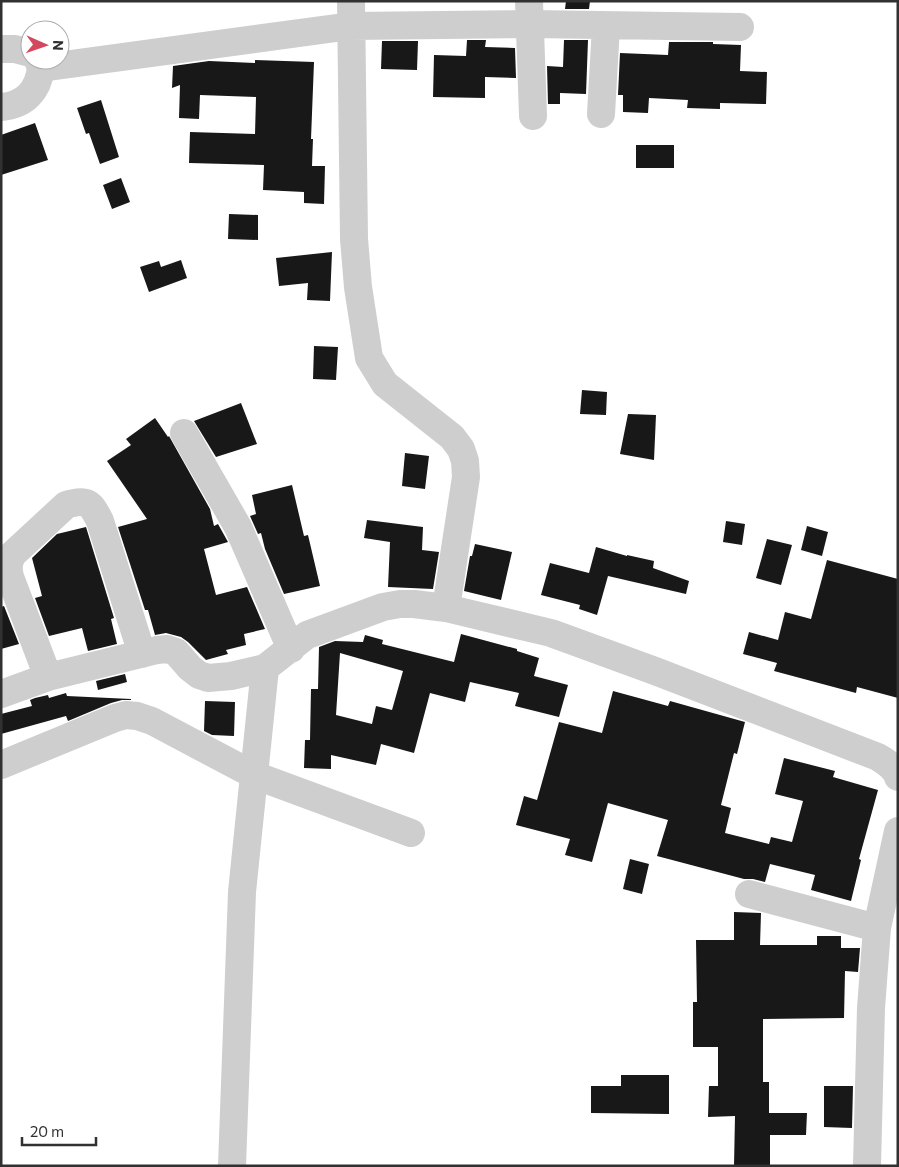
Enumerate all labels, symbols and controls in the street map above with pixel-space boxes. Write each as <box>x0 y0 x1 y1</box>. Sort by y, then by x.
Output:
north arrow <box>20 20 70 70</box>
text: N <box>50 40 67 51</box>
scale bar <box>22 1114 96 1146</box>
text: 20 m <box>30 1122 64 1140</box>

